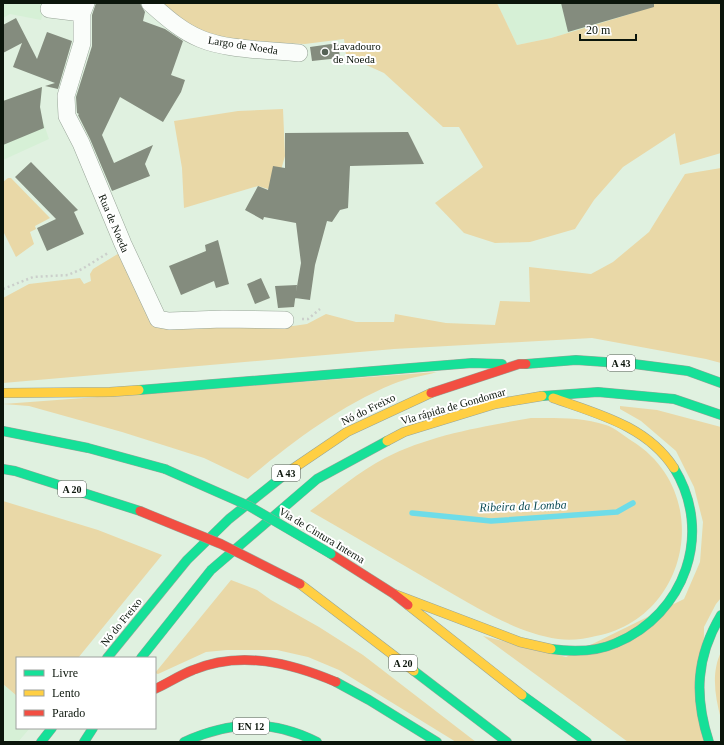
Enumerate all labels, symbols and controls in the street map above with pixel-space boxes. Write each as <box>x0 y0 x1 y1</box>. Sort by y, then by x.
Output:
scale bar <box>580 16 636 42</box>
text: 20 m <box>586 23 611 37</box>
street label: Largo de Noeda <box>207 34 279 56</box>
place label: Lavadouro de Noeda <box>333 40 381 65</box>
marker: Lavadouro de Noeda <box>320 47 330 57</box>
street label: Rua de Noeda <box>96 192 132 254</box>
road number: A 43 <box>607 355 635 371</box>
street label: Via rápida de Gondomar <box>399 385 507 427</box>
street label: Nó do Freixo <box>339 391 397 427</box>
road number: A 43 <box>272 465 300 481</box>
road number: A 20 <box>58 481 86 497</box>
water label: Ribeira da Lomba <box>478 497 567 515</box>
street label: Via de Cintura Interna <box>277 505 367 565</box>
street label: Nó do Freixo <box>98 595 144 649</box>
road number: A 20 <box>389 655 417 671</box>
legend <box>16 657 156 729</box>
text: Livre <box>52 666 78 680</box>
text: Lento <box>52 686 80 700</box>
text: Parado <box>52 706 85 720</box>
road number: EN 12 <box>233 718 269 734</box>

